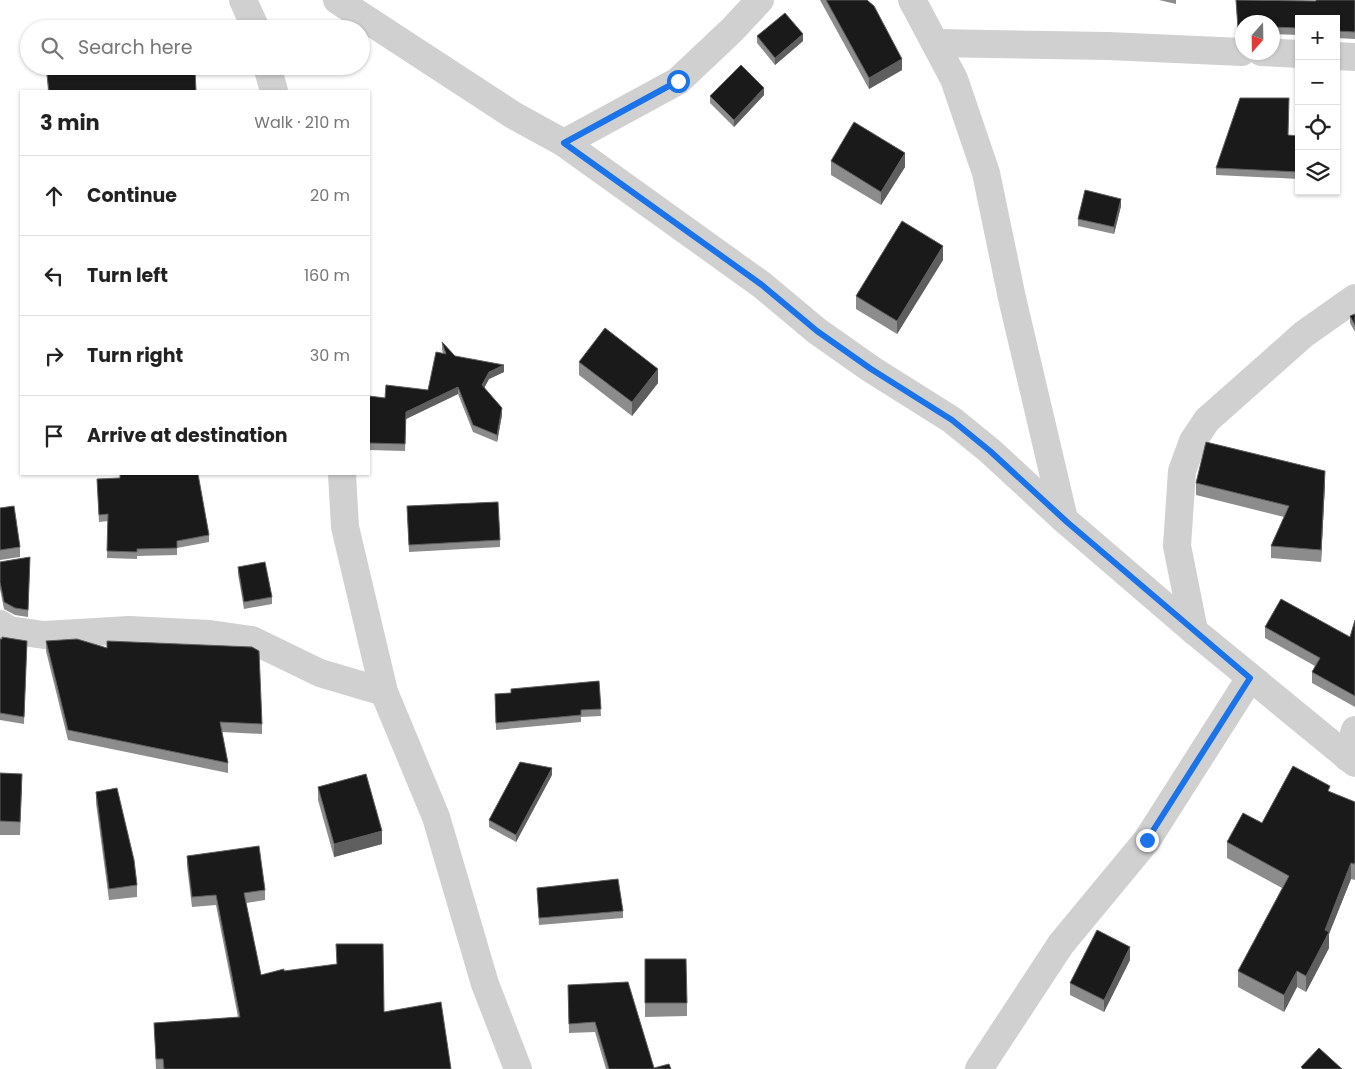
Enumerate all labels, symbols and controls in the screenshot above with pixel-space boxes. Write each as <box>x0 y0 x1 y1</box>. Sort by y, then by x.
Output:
north arrow <box>1235 15 1280 60</box>
map controls <box>1295 15 1340 195</box>
button: + <box>1295 15 1340 60</box>
search box <box>20 20 370 75</box>
icon: search <box>38 34 66 62</box>
text: Search here <box>78 34 192 61</box>
button: − <box>1295 60 1340 105</box>
route start <box>667 70 690 93</box>
button: locate <box>1295 105 1340 150</box>
text: 3 min <box>40 108 100 137</box>
text: Walk · 210 m <box>254 111 350 134</box>
button: layers <box>1295 150 1340 195</box>
icon: ahead <box>40 182 68 210</box>
text: Continue <box>87 182 177 209</box>
text: 20 m <box>310 184 350 207</box>
icon: left <box>40 262 68 290</box>
text: Turn left <box>87 262 168 289</box>
text: 160 m <box>304 264 350 287</box>
icon: right <box>40 342 68 370</box>
text: Turn right <box>87 342 183 369</box>
text: 30 m <box>310 344 350 367</box>
icon: arrive <box>40 422 68 450</box>
text: Arrive at destination <box>87 422 288 449</box>
route end <box>1136 829 1159 852</box>

